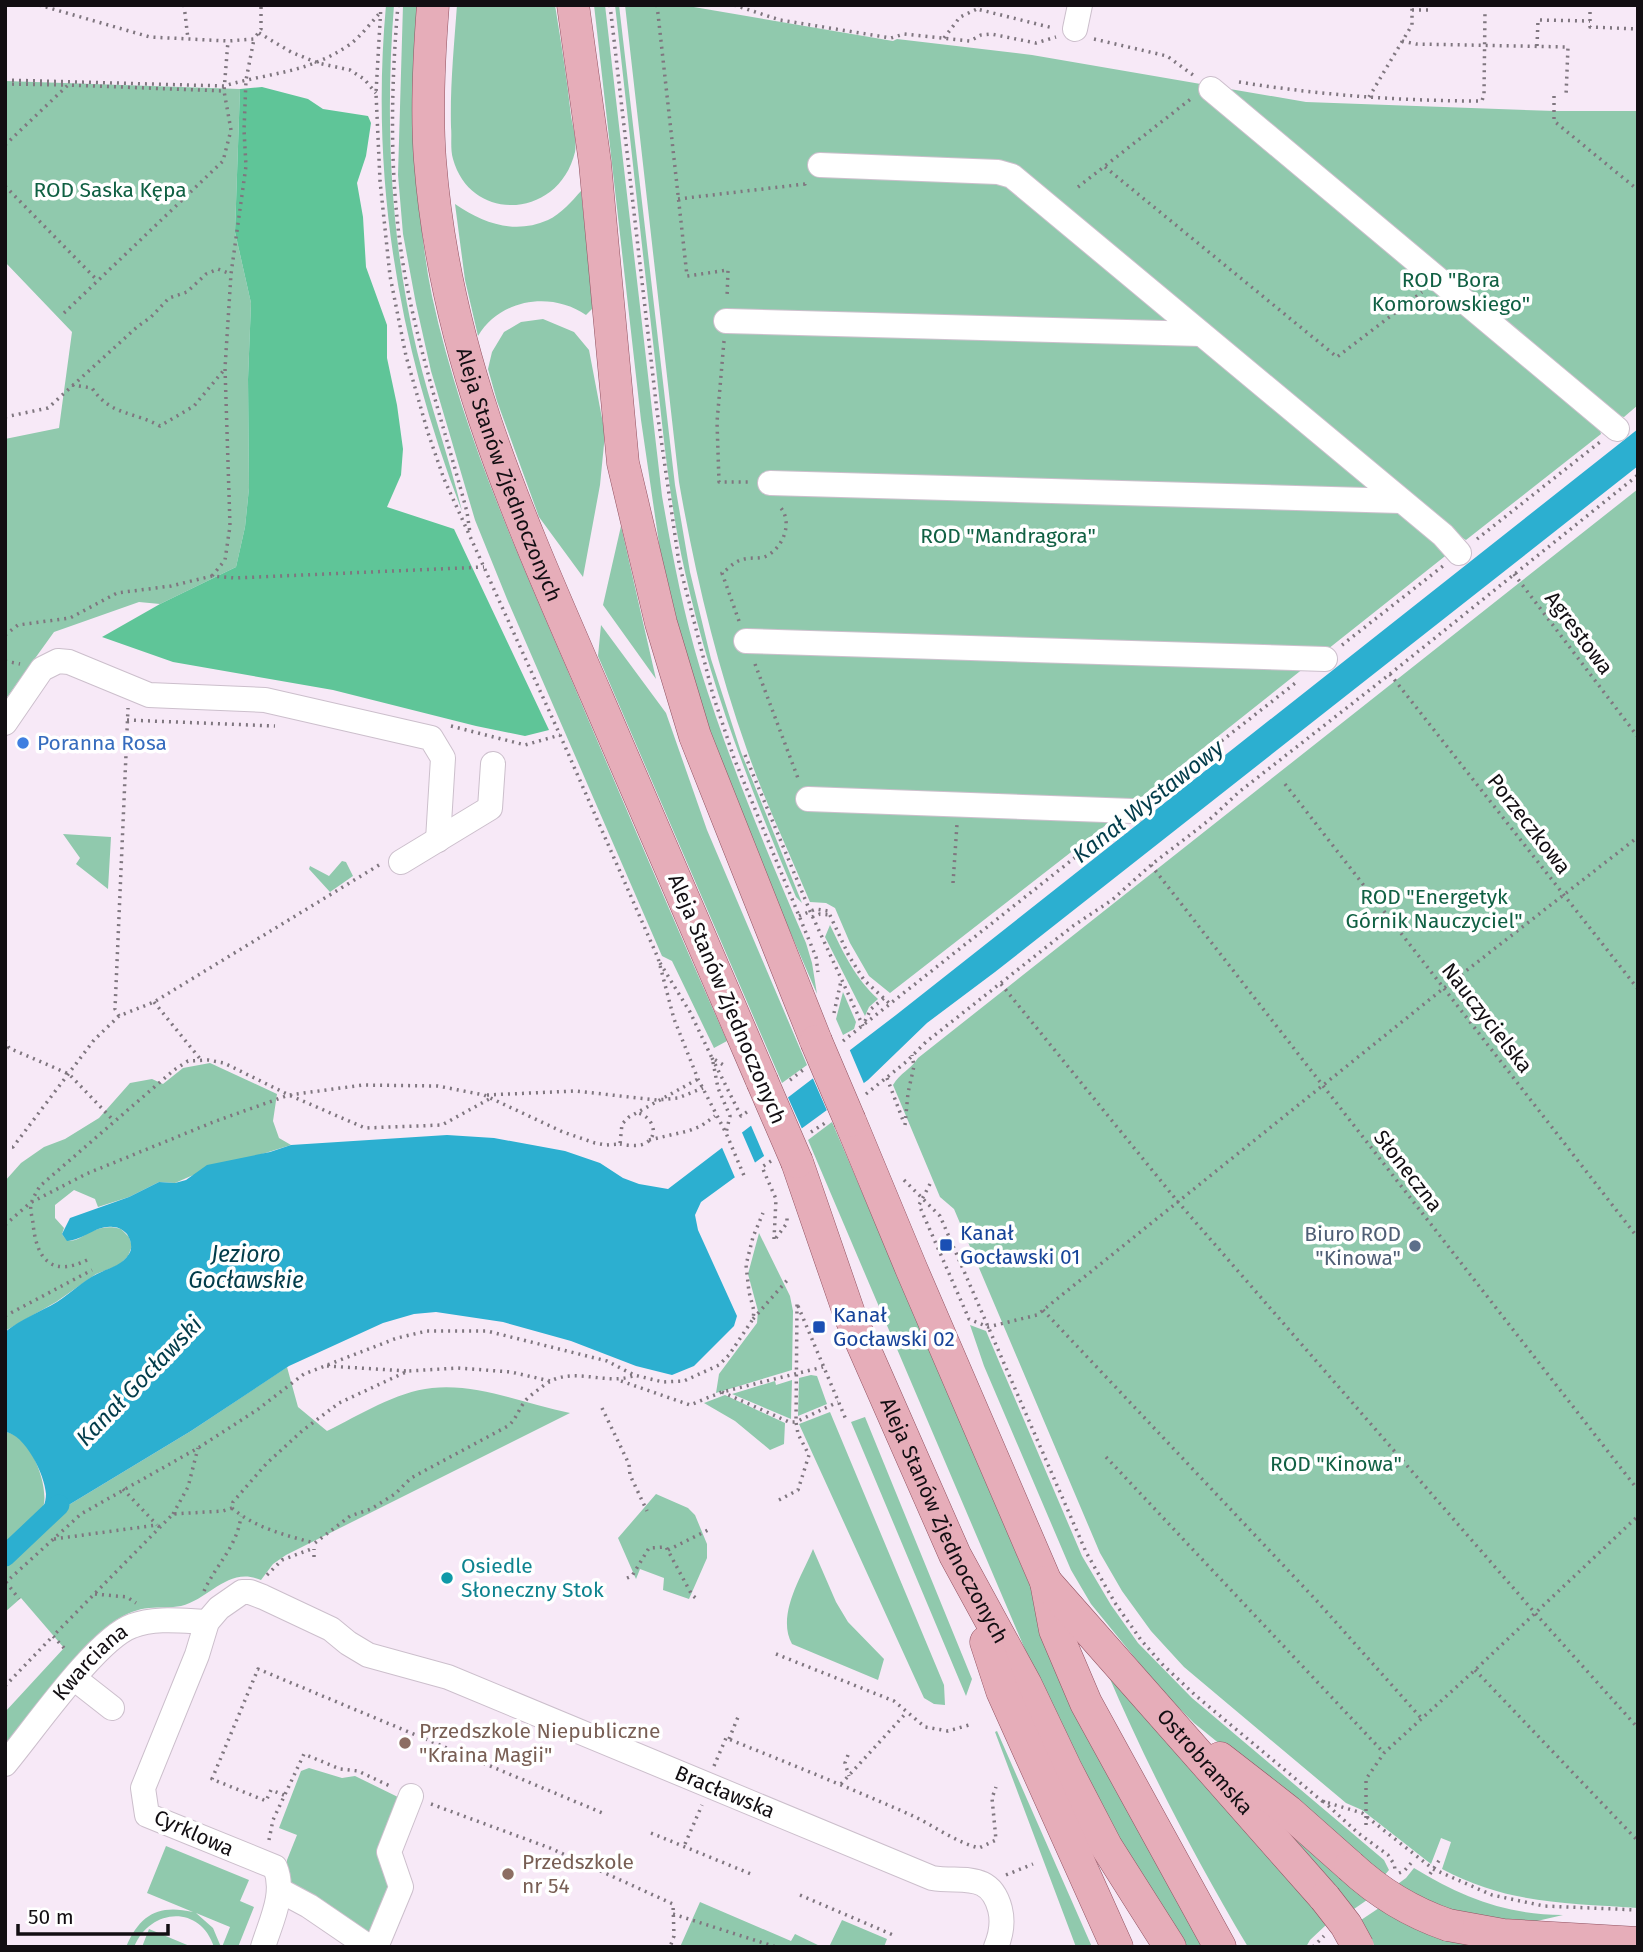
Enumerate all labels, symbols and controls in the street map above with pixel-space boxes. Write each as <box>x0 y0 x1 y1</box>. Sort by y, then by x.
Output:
park label: ROD Saska Kępa <box>33 177 187 203</box>
park label: ROD "Bora Komorowskiego" <box>1372 267 1530 317</box>
street label: Aleja Stanów Zjednoczonych <box>451 345 567 606</box>
park label: ROD "Mandragora" <box>920 523 1096 549</box>
street label: Agrestowa <box>1539 586 1619 680</box>
place label: Poranna Rosa <box>37 730 167 756</box>
water label: Kanał Wystawowy <box>1067 733 1230 869</box>
marker: Poranna Rosa <box>15 735 31 751</box>
street label: Porzeczkowa <box>1482 769 1576 879</box>
street label: Aleja Stanów Zjednoczonych <box>662 870 792 1128</box>
park label: ROD "Energetyk Górnik Nauczyciel" <box>1345 884 1523 934</box>
street label: Nauczycielska <box>1436 958 1538 1078</box>
street label: Słoneczna <box>1368 1125 1448 1217</box>
place label: Kanał Gocławski 01 <box>960 1220 1080 1270</box>
place label: Biuro ROD "Kinowa" <box>1304 1221 1401 1271</box>
marker: Kanał Gocławski 01 <box>938 1237 954 1253</box>
marker: Biuro ROD "Kinowa" <box>1407 1238 1423 1254</box>
water label: Jezioro Gocławskie <box>188 1240 304 1294</box>
place label: Kanał Gocławski 02 <box>833 1302 955 1352</box>
water label: Kanał Gocławski <box>70 1310 208 1452</box>
marker: Kanał Gocławski 02 <box>811 1319 827 1335</box>
street label: Aleja Stanów Zjednoczonych <box>874 1394 1014 1648</box>
park label: ROD "Kinowa" <box>1270 1451 1402 1477</box>
place label: Osiedle Słoneczny Stok <box>461 1553 604 1603</box>
marker: Osiedle Słoneczny Stok <box>439 1570 455 1586</box>
street label: Kwarciana <box>47 1618 133 1706</box>
street label: Ostrobramska <box>1151 1704 1259 1820</box>
place label: Przedszkole Niepubliczne "Kraina Magii" <box>419 1718 661 1768</box>
marker: Przedszkole Niepubliczne "Kraina Magii" <box>397 1735 413 1751</box>
street label: Bracławska <box>671 1760 779 1824</box>
street label: Cyrklowa <box>150 1804 238 1862</box>
place label: Przedszkole nr 54 <box>522 1849 634 1899</box>
marker: Przedszkole nr 54 <box>500 1866 516 1882</box>
scale bar <box>18 1892 168 1936</box>
text: 50 m <box>28 1904 74 1930</box>

